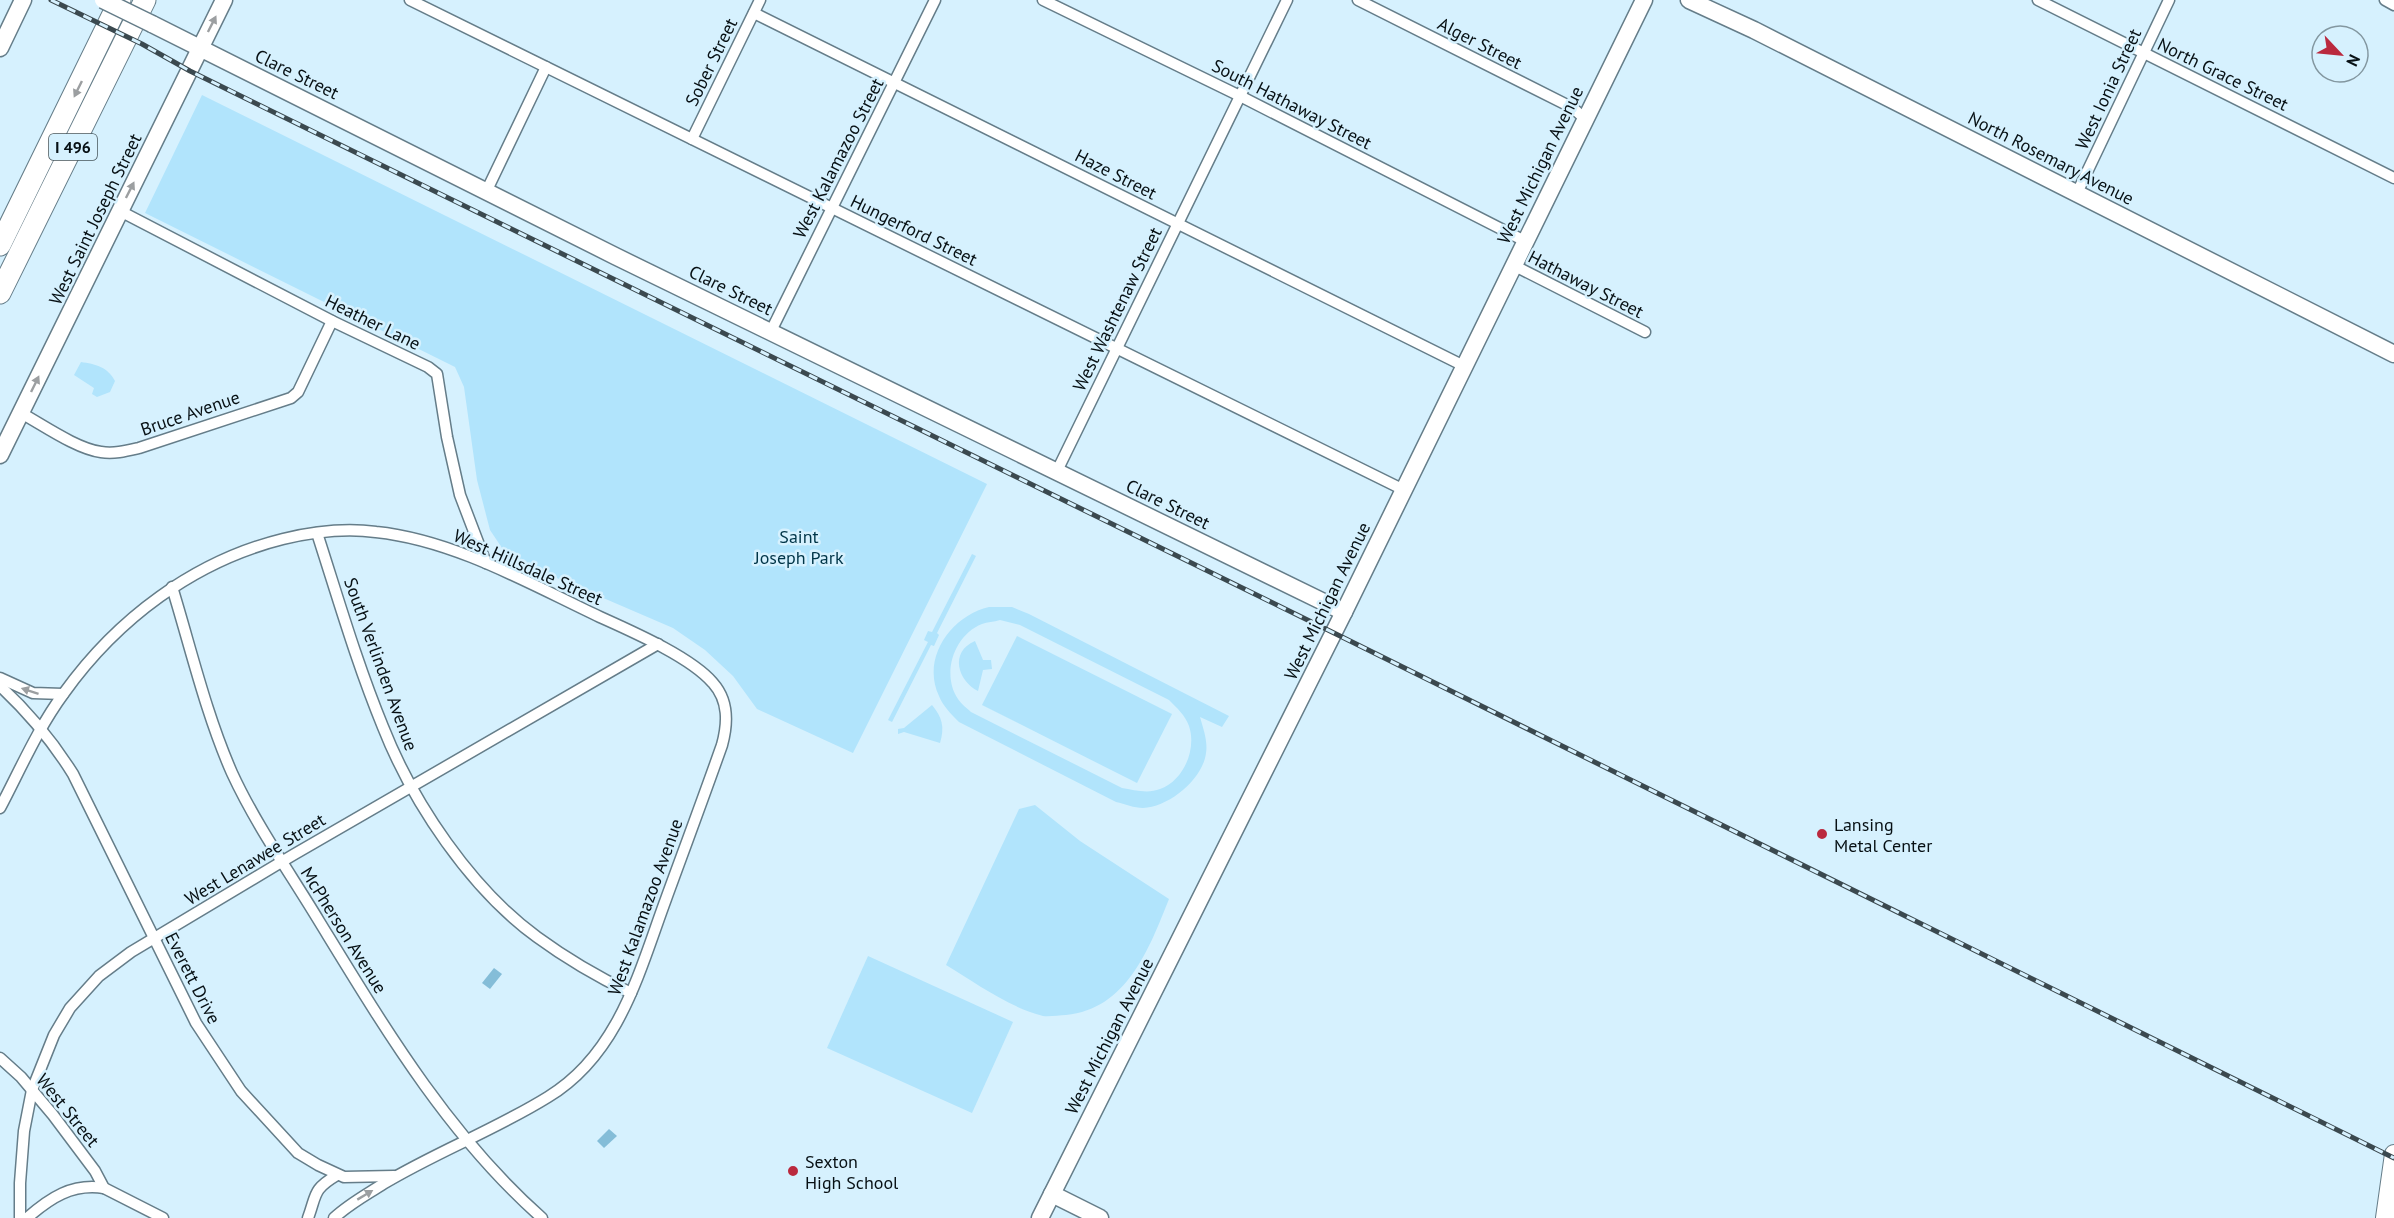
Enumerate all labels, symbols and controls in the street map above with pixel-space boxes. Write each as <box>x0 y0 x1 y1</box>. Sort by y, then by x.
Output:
street label: Alger Street <box>1434 12 1526 74</box>
street label: Sober Street <box>680 14 742 110</box>
one-way arrow <box>207 15 217 33</box>
north arrow <box>2310 24 2370 84</box>
street label: West Ionia Street <box>2070 25 2146 153</box>
street label: North Grace Street <box>2154 32 2292 116</box>
street label: Clare Street <box>251 44 343 104</box>
text: N <box>2342 51 2365 70</box>
street label: South Hathaway Street <box>1208 54 1376 154</box>
street label: West Kalamazoo Street <box>788 74 888 242</box>
one-way arrow <box>73 80 82 97</box>
street label: West Michigan Avenue <box>1492 82 1588 248</box>
street label: North Rosemary Avenue <box>1964 106 2138 210</box>
street label: West Saint Joseph Street <box>43 130 147 308</box>
road number: I 496 <box>49 134 97 160</box>
street label: Haze Street <box>1071 144 1161 204</box>
one-way arrow <box>126 181 135 198</box>
street label: Hungerford Street <box>847 189 981 271</box>
street label: West Washtenaw Street <box>1067 223 1167 395</box>
street label: Hathaway Street <box>1524 245 1648 323</box>
street label: Clare Street <box>685 260 777 320</box>
street label: Heather Lane <box>322 289 424 355</box>
one-way arrow <box>30 375 40 392</box>
street label: Bruce Avenue <box>137 385 243 441</box>
street label: Clare Street <box>1122 474 1214 534</box>
street label: West Michigan Avenue <box>1279 518 1375 684</box>
street label: West Hillsdale Street <box>450 524 606 610</box>
park label: Saint Joseph Park <box>753 525 844 569</box>
street label: South Verlinden Avenue <box>339 574 423 754</box>
one-way arrow <box>21 685 39 695</box>
street label: West Lenawee Street <box>181 808 329 910</box>
place label: Lansing Metal Center <box>1834 813 1932 857</box>
street label: West Kalamazoo Avenue <box>602 815 688 999</box>
marker: Lansing Metal Center <box>1815 827 1829 841</box>
street label: McPherson Avenue <box>296 862 392 998</box>
street label: Everett Drive <box>160 928 226 1028</box>
street label: West Michigan Avenue <box>1060 954 1158 1118</box>
street label: West Street <box>31 1069 105 1151</box>
place label: Sexton High School <box>805 1150 899 1194</box>
marker: Sexton High School <box>786 1164 800 1178</box>
one-way arrow <box>357 1190 373 1201</box>

